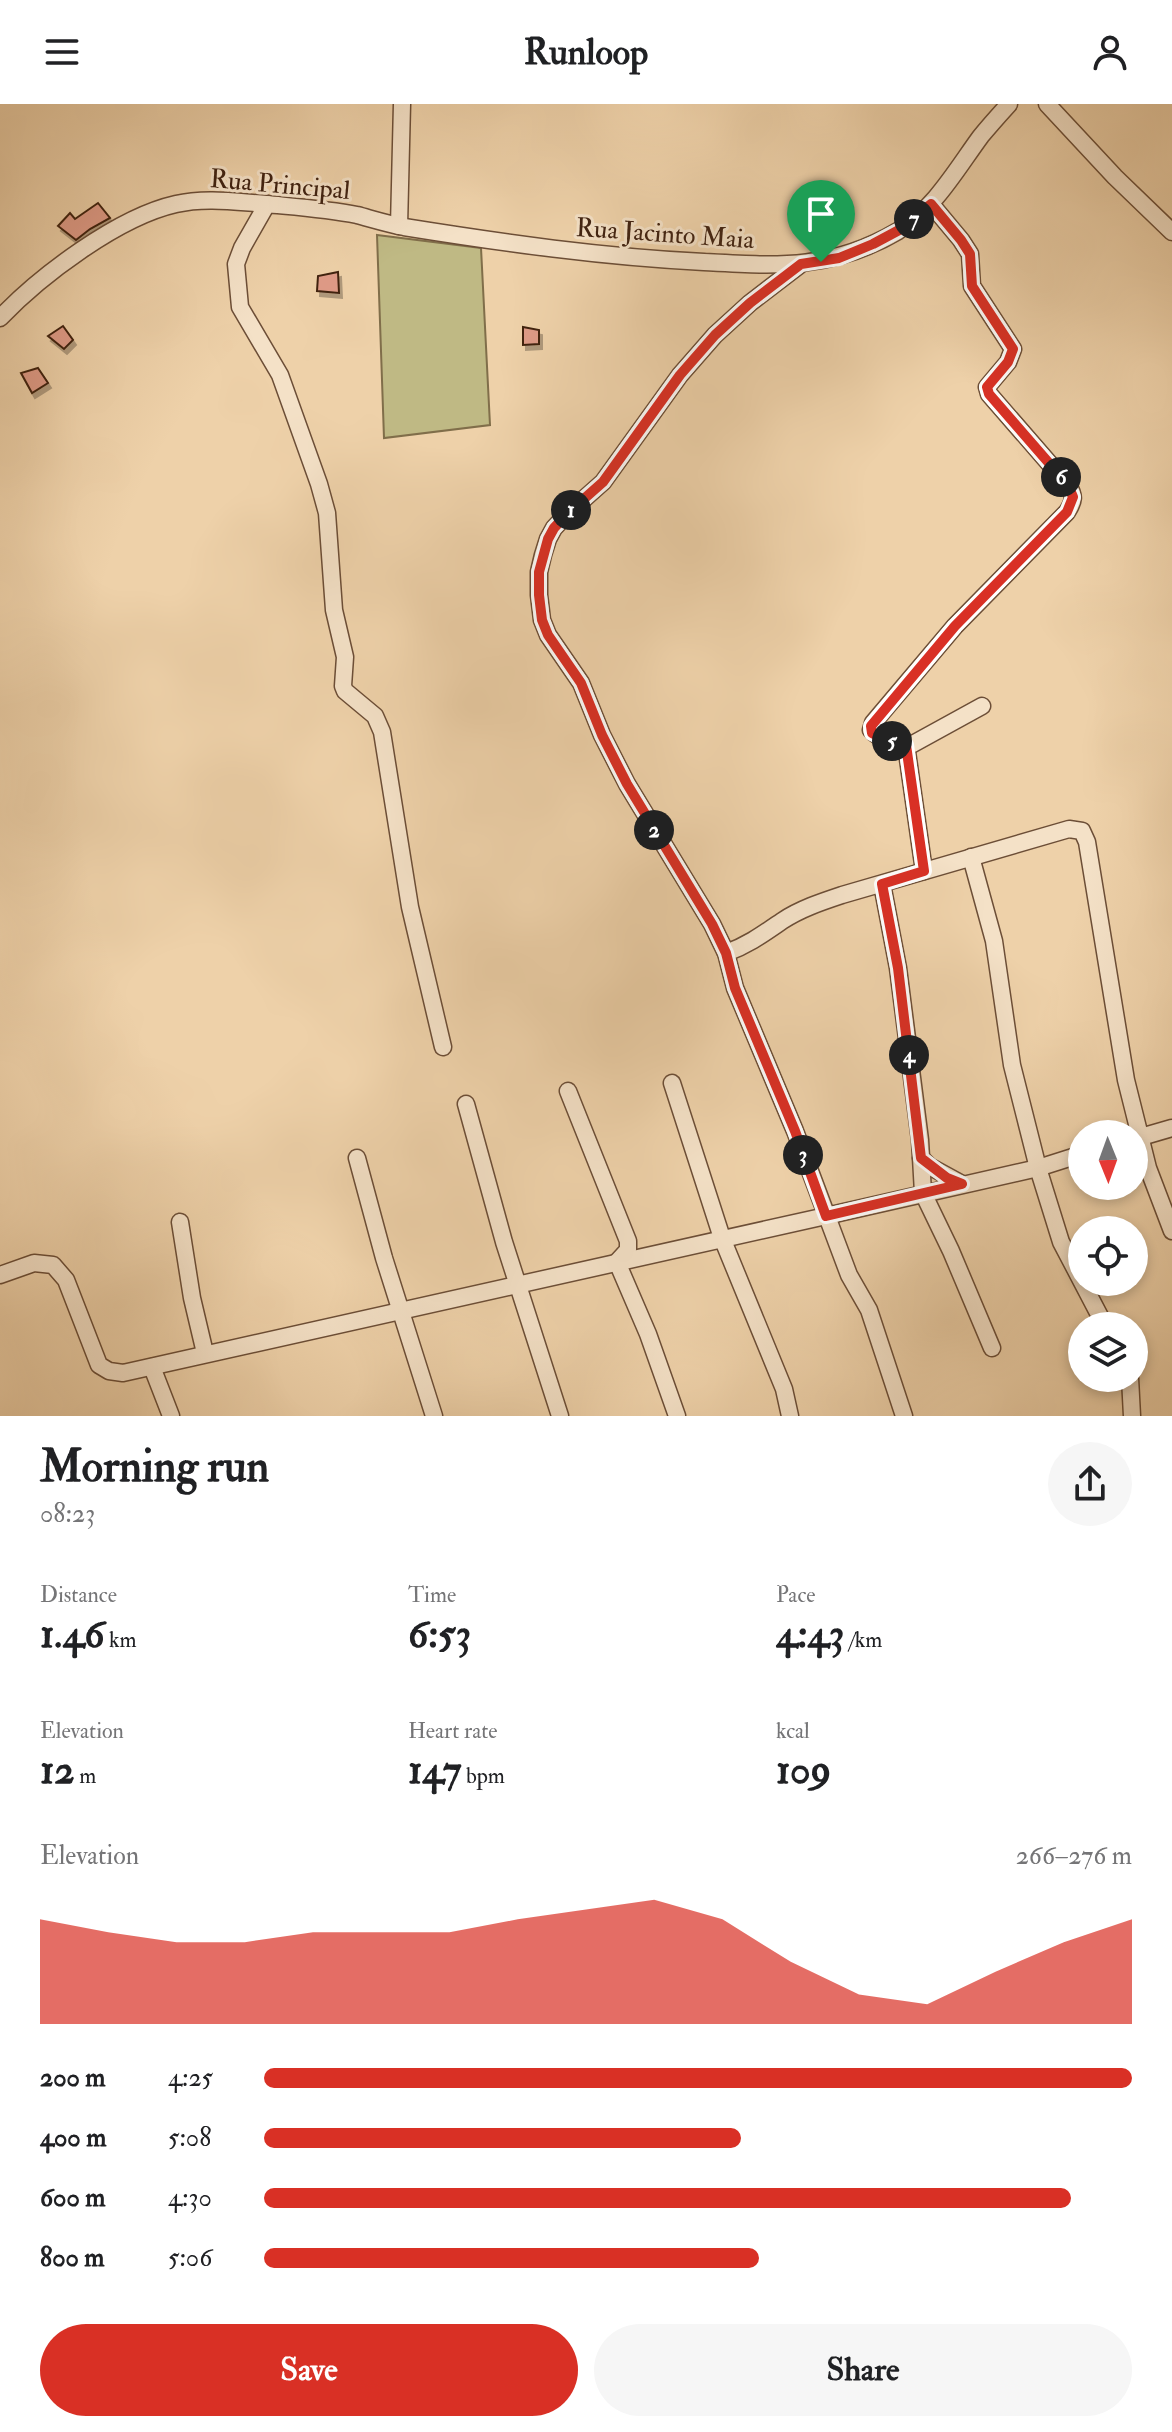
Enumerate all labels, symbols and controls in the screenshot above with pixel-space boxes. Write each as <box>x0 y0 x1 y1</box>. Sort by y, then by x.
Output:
icon: menu <box>40 30 84 74</box>
text: Runloop <box>524 30 648 75</box>
icon: person <box>1088 30 1132 74</box>
street label: Rua Principal <box>208 163 352 208</box>
pin <box>787 180 855 262</box>
icon: arrive <box>799 192 843 236</box>
pin: 7 <box>894 199 934 239</box>
text: 7 <box>909 205 919 233</box>
street label: Rua Jacinto Maia <box>575 212 756 256</box>
pin: 6 <box>1041 457 1081 497</box>
text: 6 <box>1055 463 1067 491</box>
pin: 1 <box>551 490 591 530</box>
text: 1 <box>567 496 575 524</box>
pin: 5 <box>872 721 912 761</box>
text: 5 <box>887 727 897 755</box>
pin: 2 <box>634 810 674 850</box>
text: 2 <box>648 816 660 844</box>
pin: 4 <box>889 1035 929 1075</box>
text: 4 <box>903 1041 915 1069</box>
north arrow <box>1068 1120 1148 1200</box>
map controls <box>1068 1120 1148 1392</box>
pin: 3 <box>783 1135 823 1175</box>
text: 3 <box>799 1141 807 1169</box>
button: locate <box>1068 1216 1148 1296</box>
button: layers <box>1068 1312 1148 1392</box>
text: Morning run <box>40 1440 269 1495</box>
button: share <box>1048 1442 1132 1526</box>
text: 08:23 <box>40 1498 95 1530</box>
text: Distance <box>40 1581 117 1609</box>
text: Time <box>408 1581 456 1609</box>
text: Pace <box>776 1581 815 1609</box>
text: 1.46 <box>40 1609 104 1660</box>
text: 6:53 <box>408 1609 471 1660</box>
text: 4:43 <box>776 1609 844 1660</box>
text: km <box>104 1626 137 1654</box>
text: /km <box>844 1626 882 1654</box>
text: Elevation <box>40 1717 124 1745</box>
text: Heart rate <box>408 1717 498 1745</box>
text: kcal <box>776 1717 810 1745</box>
text: 12 <box>40 1745 75 1796</box>
text: 147 <box>408 1745 461 1796</box>
text: 109 <box>776 1745 831 1796</box>
text: m <box>75 1762 96 1790</box>
text: bpm <box>461 1762 505 1790</box>
text: Elevation <box>40 1840 139 1872</box>
text: 266–276 m <box>1016 1840 1132 1872</box>
text: 200 m <box>40 2062 105 2094</box>
text: 4:25 <box>168 2062 213 2094</box>
text: 400 m <box>40 2122 106 2154</box>
text: 5:08 <box>168 2122 211 2154</box>
text: 600 m <box>40 2182 105 2214</box>
text: 4:30 <box>168 2182 212 2214</box>
text: 800 m <box>40 2242 105 2274</box>
text: 5:06 <box>168 2242 212 2274</box>
button: Save <box>40 2324 578 2416</box>
button: Share <box>594 2324 1132 2416</box>

